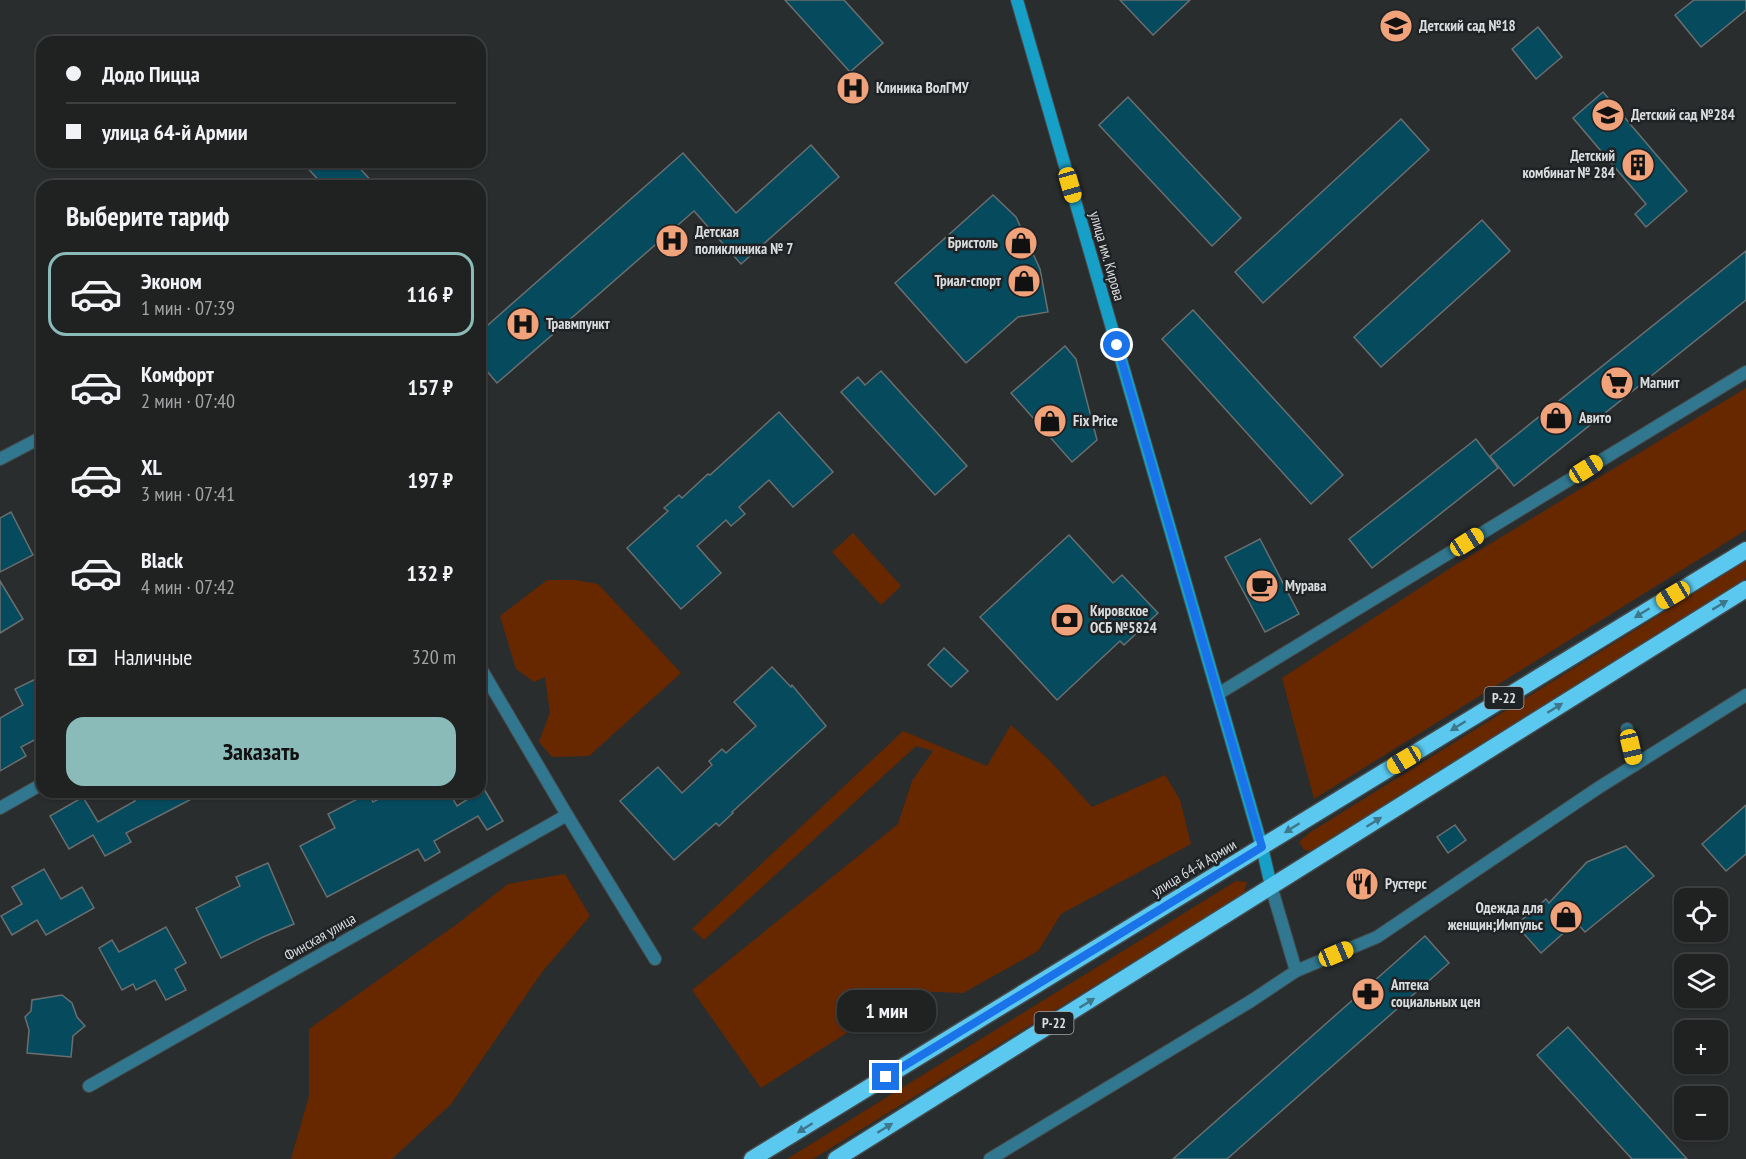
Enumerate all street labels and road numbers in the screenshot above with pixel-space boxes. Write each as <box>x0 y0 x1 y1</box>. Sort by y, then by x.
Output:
street label: улица им. Кирова <box>1086 209 1129 303</box>
road number: Р-22 <box>1484 687 1524 709</box>
street label: улица 64-й Армии <box>1148 835 1240 900</box>
street label: Финская улица <box>281 908 359 965</box>
road number: Р-22 <box>1034 1012 1074 1034</box>

